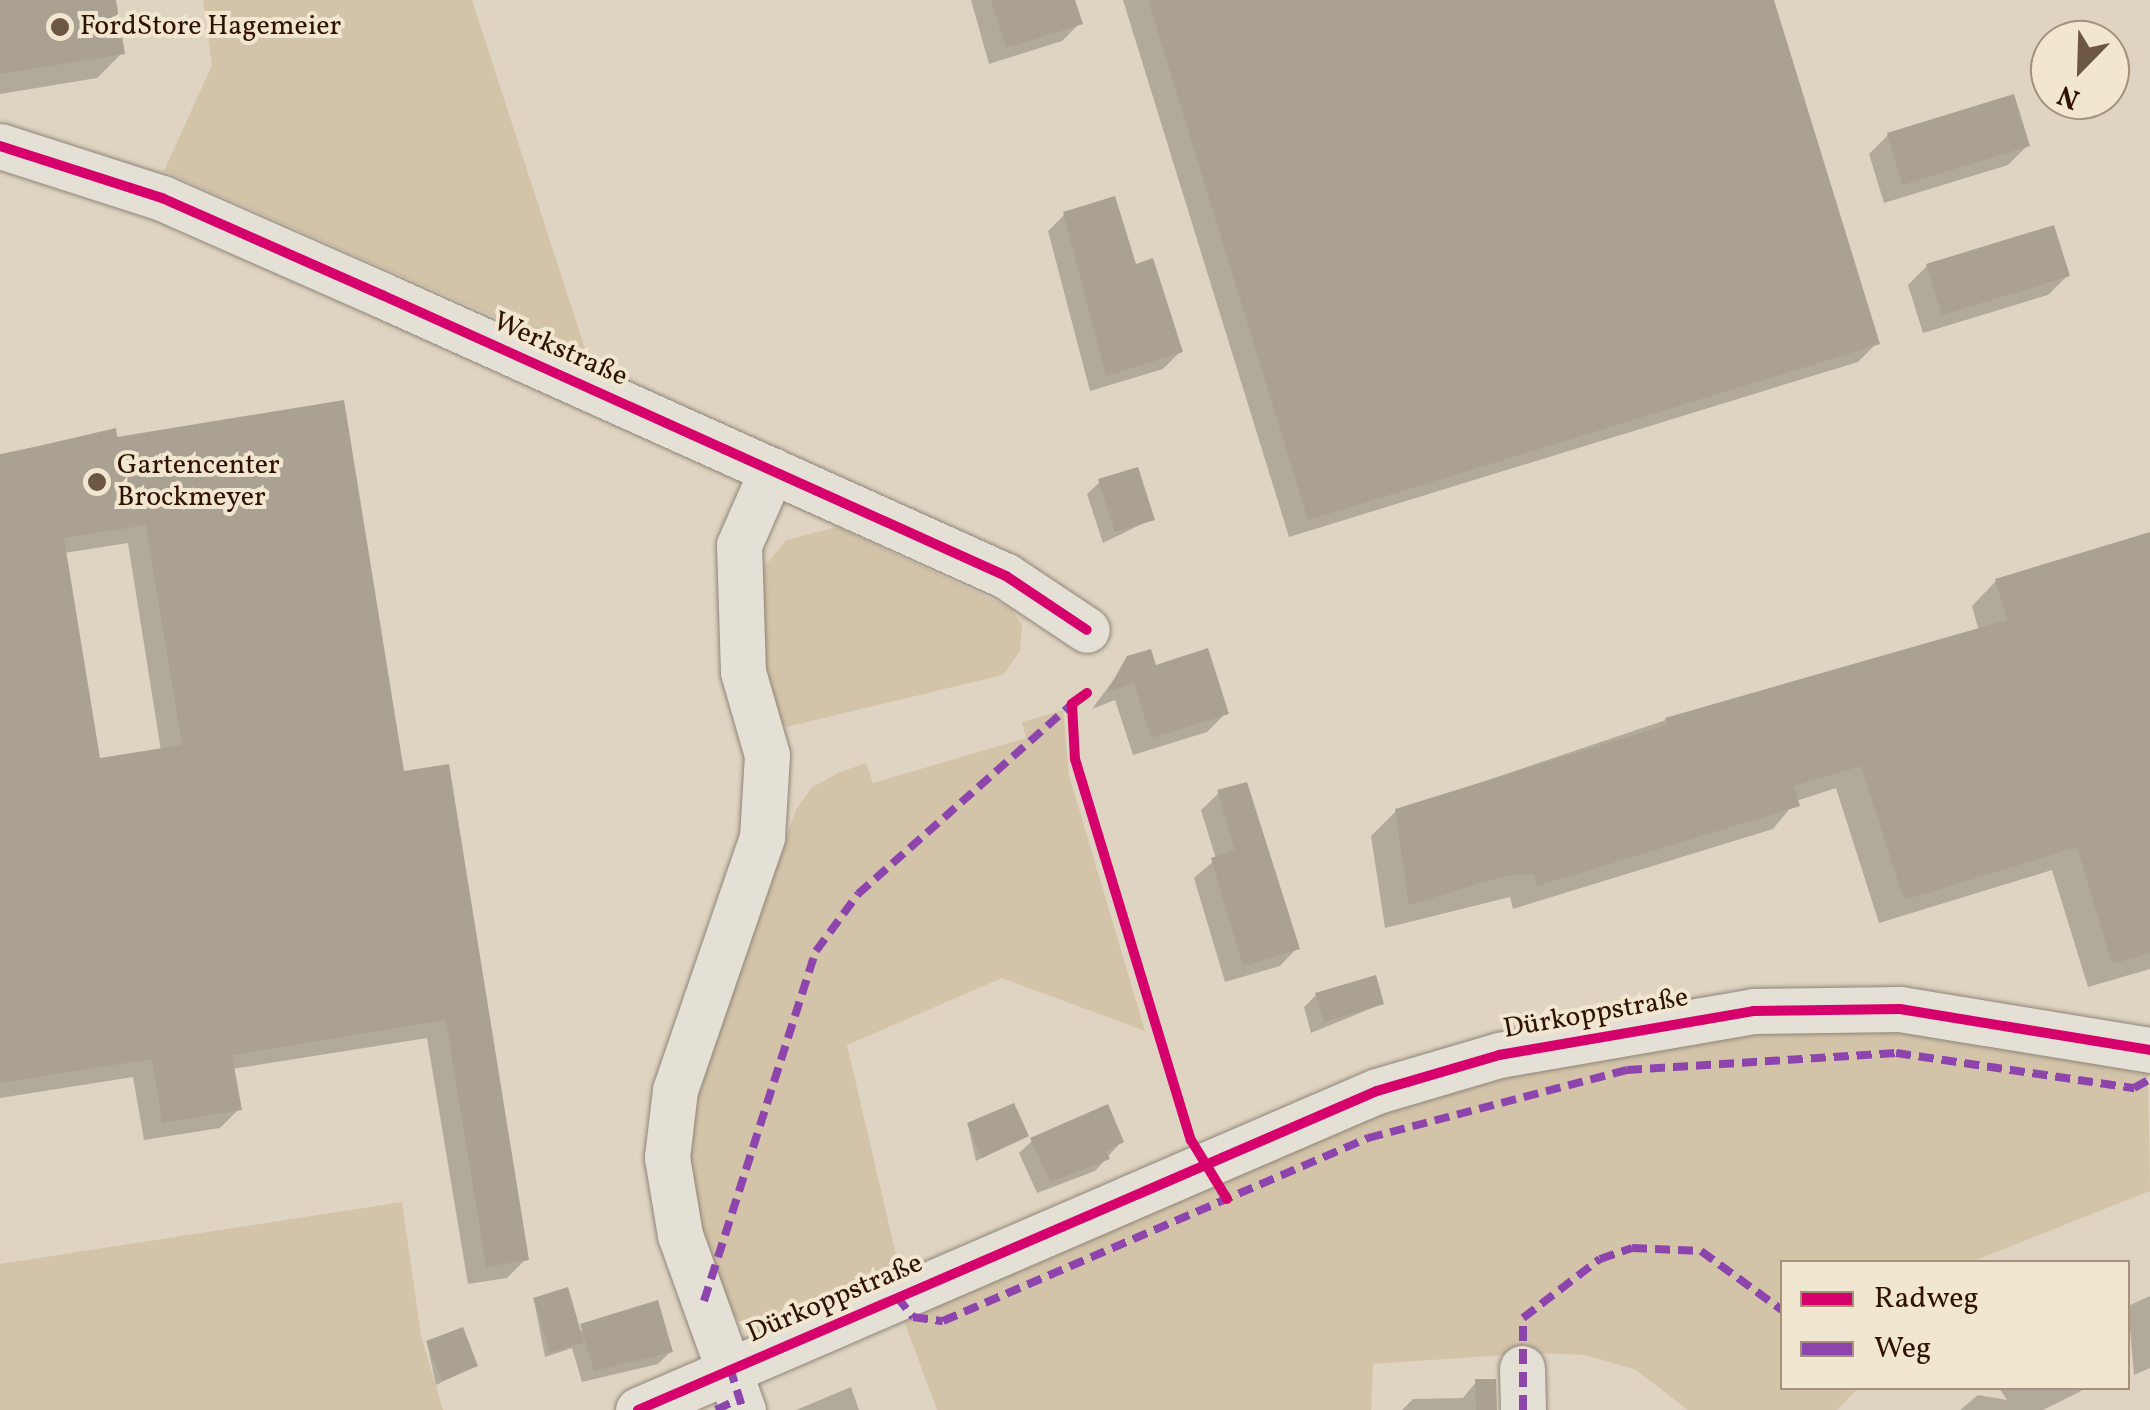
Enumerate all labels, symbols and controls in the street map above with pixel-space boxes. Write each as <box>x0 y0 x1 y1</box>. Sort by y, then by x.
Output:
place label: FordStore Hagemeier <box>80 10 341 44</box>
marker: FordStore Hagemeier <box>49 16 71 38</box>
north arrow <box>2030 20 2130 120</box>
text: N <box>2052 74 2086 118</box>
street label: Werkstraße <box>488 305 632 395</box>
place label: Gartencenter Brockmeyer <box>117 449 280 515</box>
marker: Gartencenter Brockmeyer <box>86 471 108 493</box>
street label: Dürkoppstraße <box>1501 981 1691 1047</box>
street label: Dürkoppstraße <box>742 1247 928 1351</box>
legend <box>1780 1260 2130 1390</box>
text: Radweg <box>1874 1278 1979 1320</box>
text: Weg <box>1874 1328 1931 1370</box>

